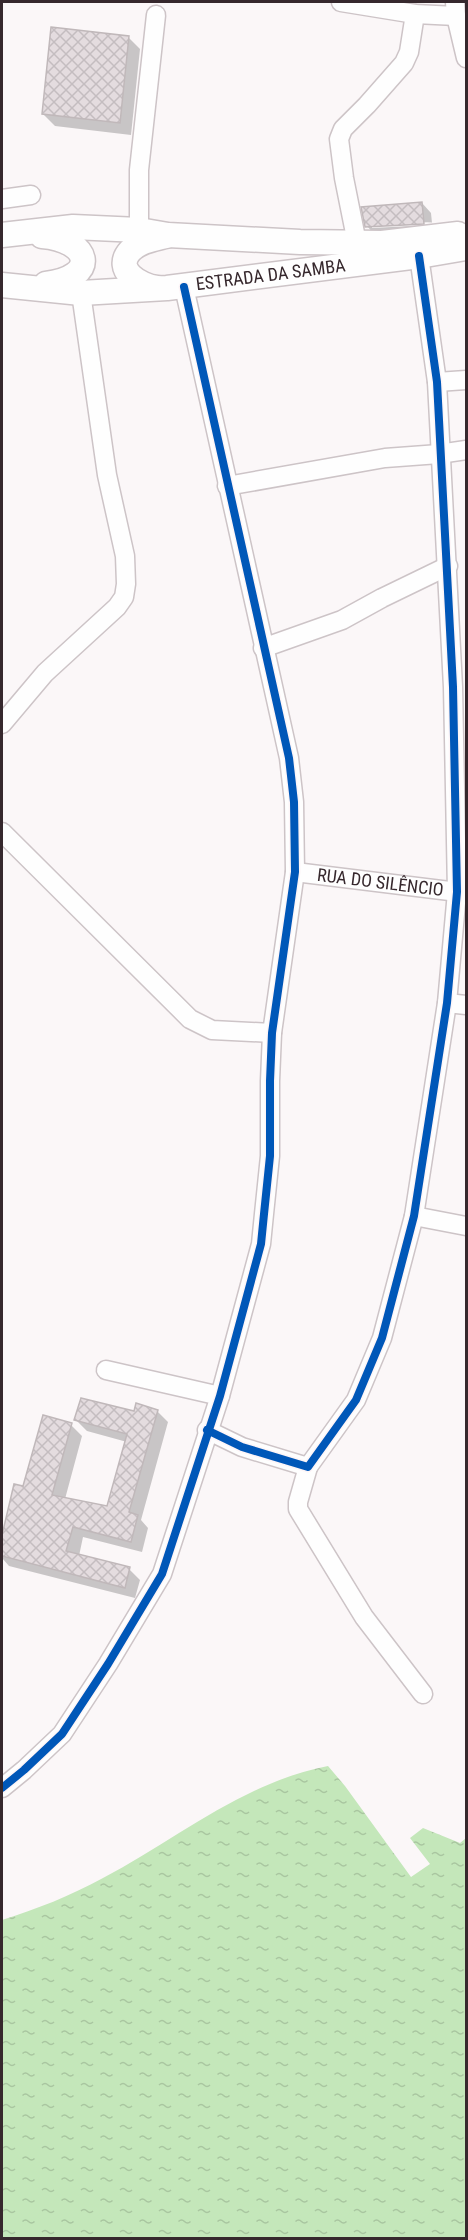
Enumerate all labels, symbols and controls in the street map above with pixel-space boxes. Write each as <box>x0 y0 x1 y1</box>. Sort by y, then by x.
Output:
street label: ESTRADA DA SAMBA <box>195 254 347 294</box>
street label: RUA DO SILÊNCIO <box>316 864 445 900</box>

